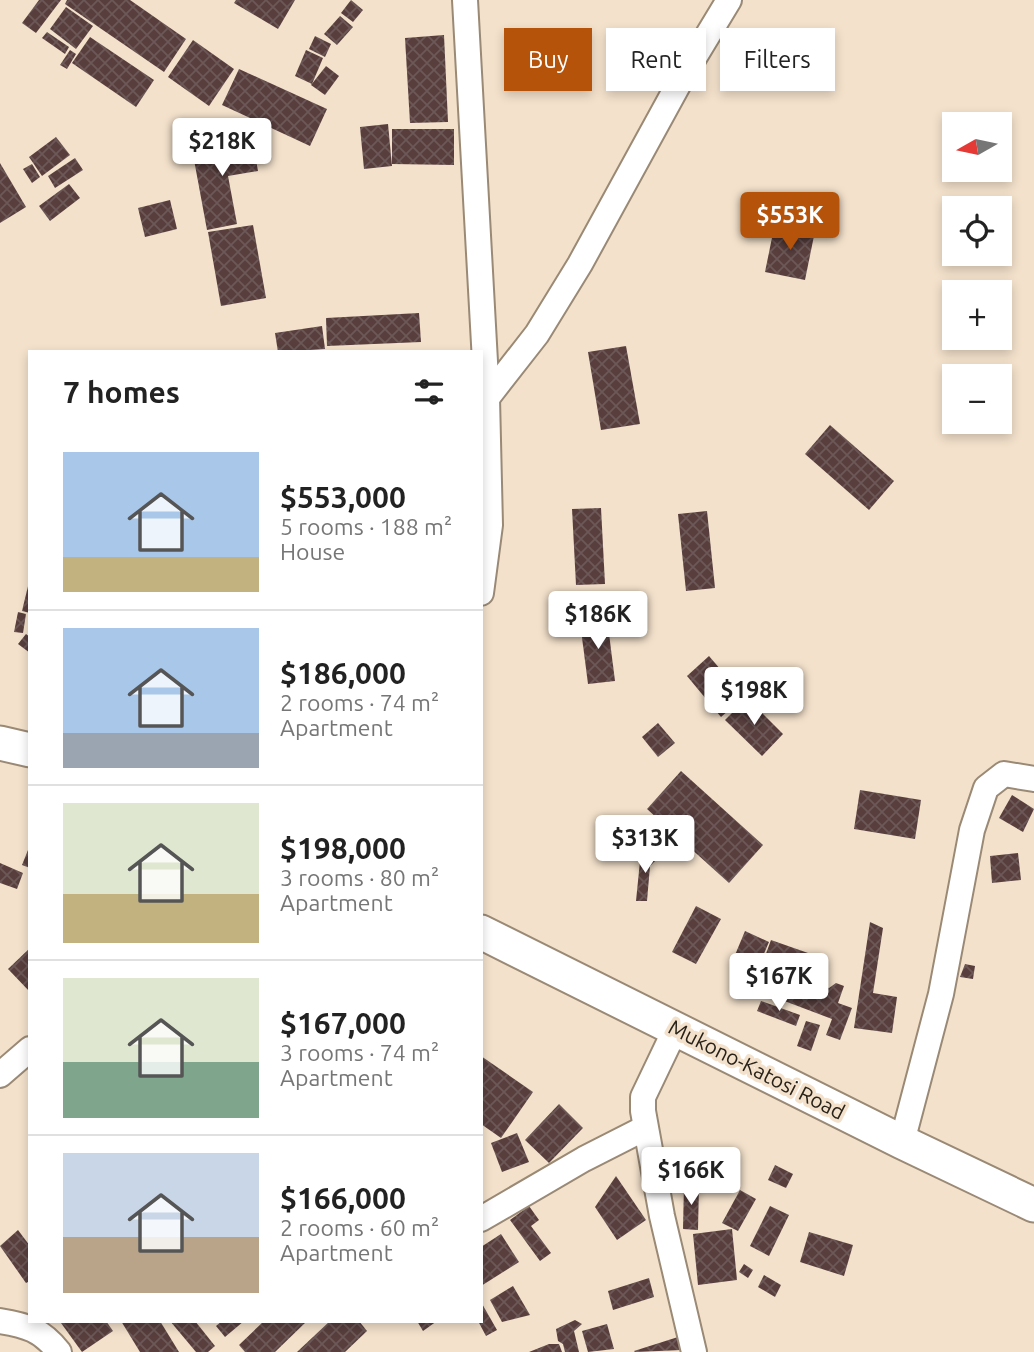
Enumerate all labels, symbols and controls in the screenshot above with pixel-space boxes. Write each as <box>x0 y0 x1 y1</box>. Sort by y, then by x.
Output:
chip: Buy <box>504 28 592 91</box>
chip: Rent <box>606 28 706 91</box>
chip: Filters <box>720 28 835 91</box>
north arrow <box>942 112 1012 182</box>
map controls <box>942 112 1012 434</box>
pin: $218K <box>173 118 271 178</box>
text: $218K <box>188 128 256 153</box>
pin: $553K <box>741 192 839 252</box>
button: locate <box>942 196 1012 266</box>
text: $553K <box>756 202 824 227</box>
button: + <box>942 280 1012 350</box>
button: − <box>942 364 1012 434</box>
icon: filters <box>410 373 448 411</box>
text: 7 homes <box>63 375 180 409</box>
icon: home <box>119 480 203 564</box>
text: $553,000 <box>280 480 406 514</box>
text: 5 rooms · 188 m² <box>280 514 452 539</box>
text: House <box>280 539 345 564</box>
pin: $186K <box>549 592 647 651</box>
text: $186K <box>564 601 632 626</box>
icon: home <box>119 656 203 740</box>
text: $186,000 <box>280 656 406 690</box>
pin: $198K <box>705 668 803 727</box>
text: $198K <box>720 677 788 702</box>
text: 2 rooms · 74 m² <box>280 690 439 715</box>
text: Apartment <box>280 715 393 740</box>
pin: $313K <box>596 816 694 875</box>
text: $313K <box>611 825 679 850</box>
icon: home <box>119 831 203 915</box>
text: $198,000 <box>280 831 406 865</box>
text: 3 rooms · 80 m² <box>280 865 439 890</box>
text: Apartment <box>280 890 393 915</box>
pin: $167K <box>730 954 828 1013</box>
text: $167K <box>745 963 813 988</box>
icon: home <box>119 1006 203 1090</box>
text: $167,000 <box>280 1006 406 1040</box>
street label: Mukono-Katosi Road <box>665 1014 849 1124</box>
text: 3 rooms · 74 m² <box>280 1040 439 1065</box>
text: Apartment <box>280 1065 393 1090</box>
pin: $166K <box>642 1148 740 1207</box>
text: $166K <box>657 1157 725 1182</box>
icon: home <box>119 1181 203 1265</box>
text: $166,000 <box>280 1181 406 1215</box>
text: 2 rooms · 60 m² <box>280 1215 439 1240</box>
text: Apartment <box>280 1240 393 1265</box>

